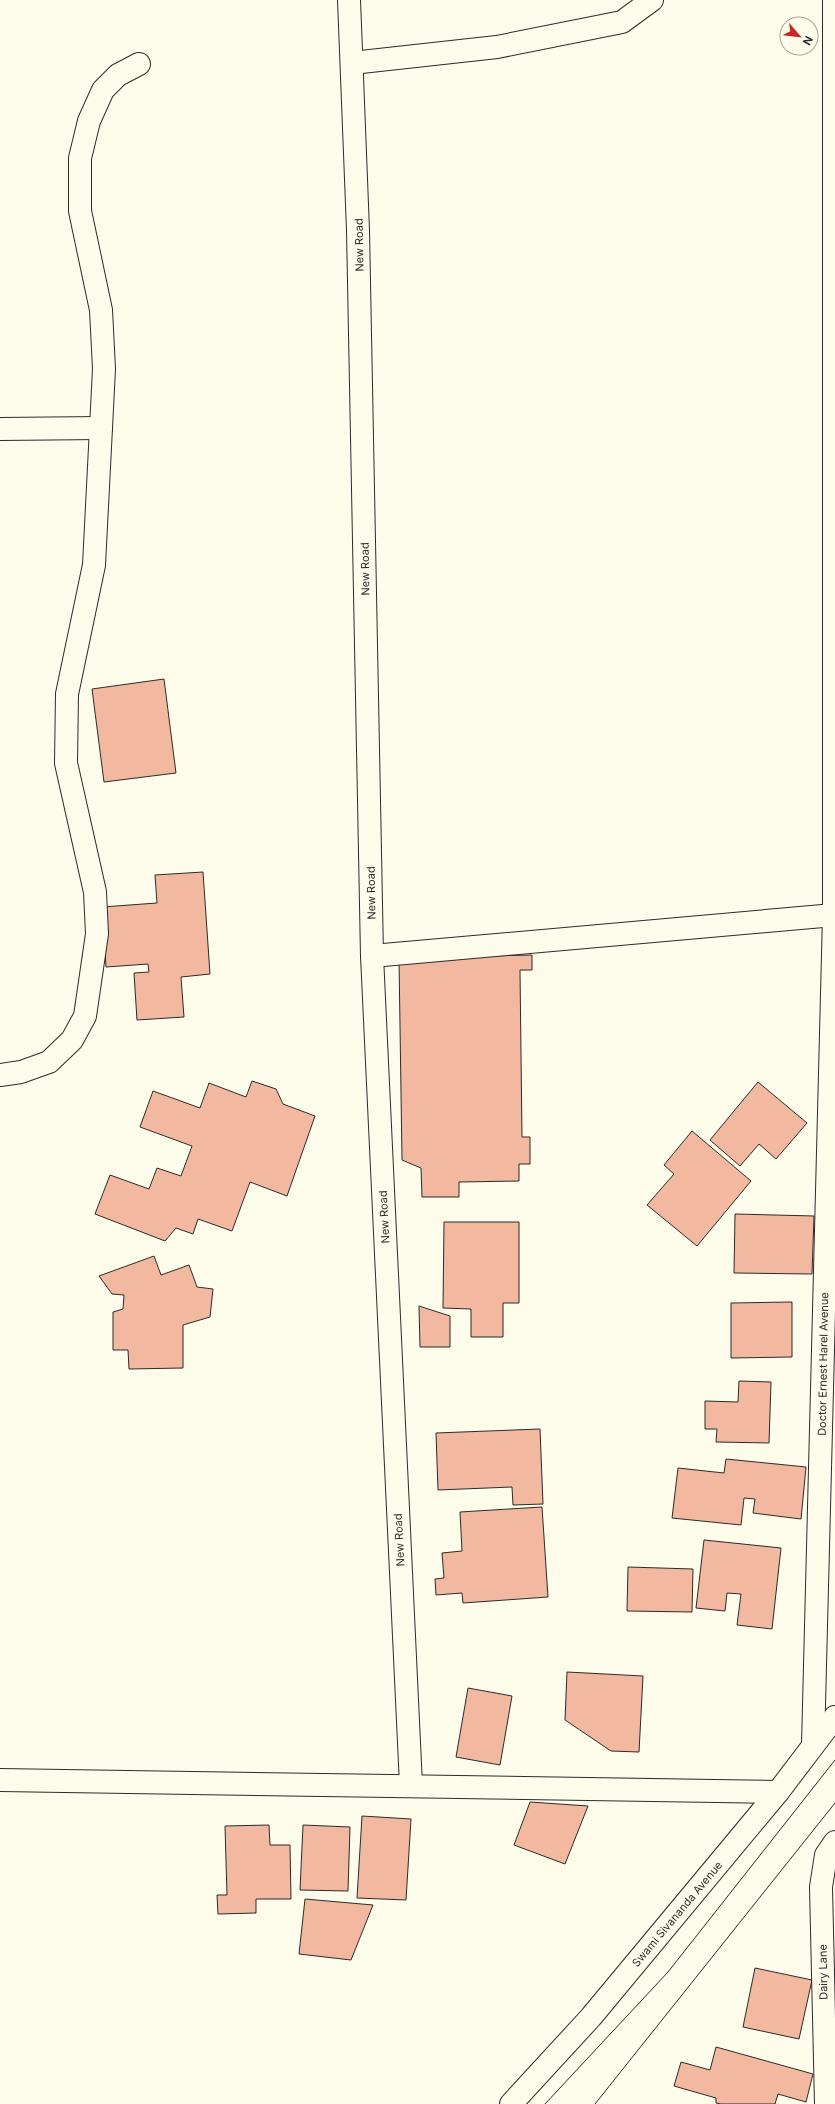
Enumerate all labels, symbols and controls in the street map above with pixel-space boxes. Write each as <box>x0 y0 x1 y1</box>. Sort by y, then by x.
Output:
north arrow <box>779 16 819 56</box>
text: N <box>800 34 816 48</box>
street label: New Road <box>352 218 366 272</box>
street label: New Road <box>358 542 372 596</box>
street label: New Road <box>364 866 378 920</box>
street label: New Road <box>376 1190 392 1244</box>
street label: Doctor Ernest Harel Avenue <box>815 1292 831 1436</box>
street label: New Road <box>391 1513 407 1567</box>
street label: Swami Sivananda Avenue <box>629 1858 725 1970</box>
street label: Dairy Lane <box>816 1944 830 2000</box>

